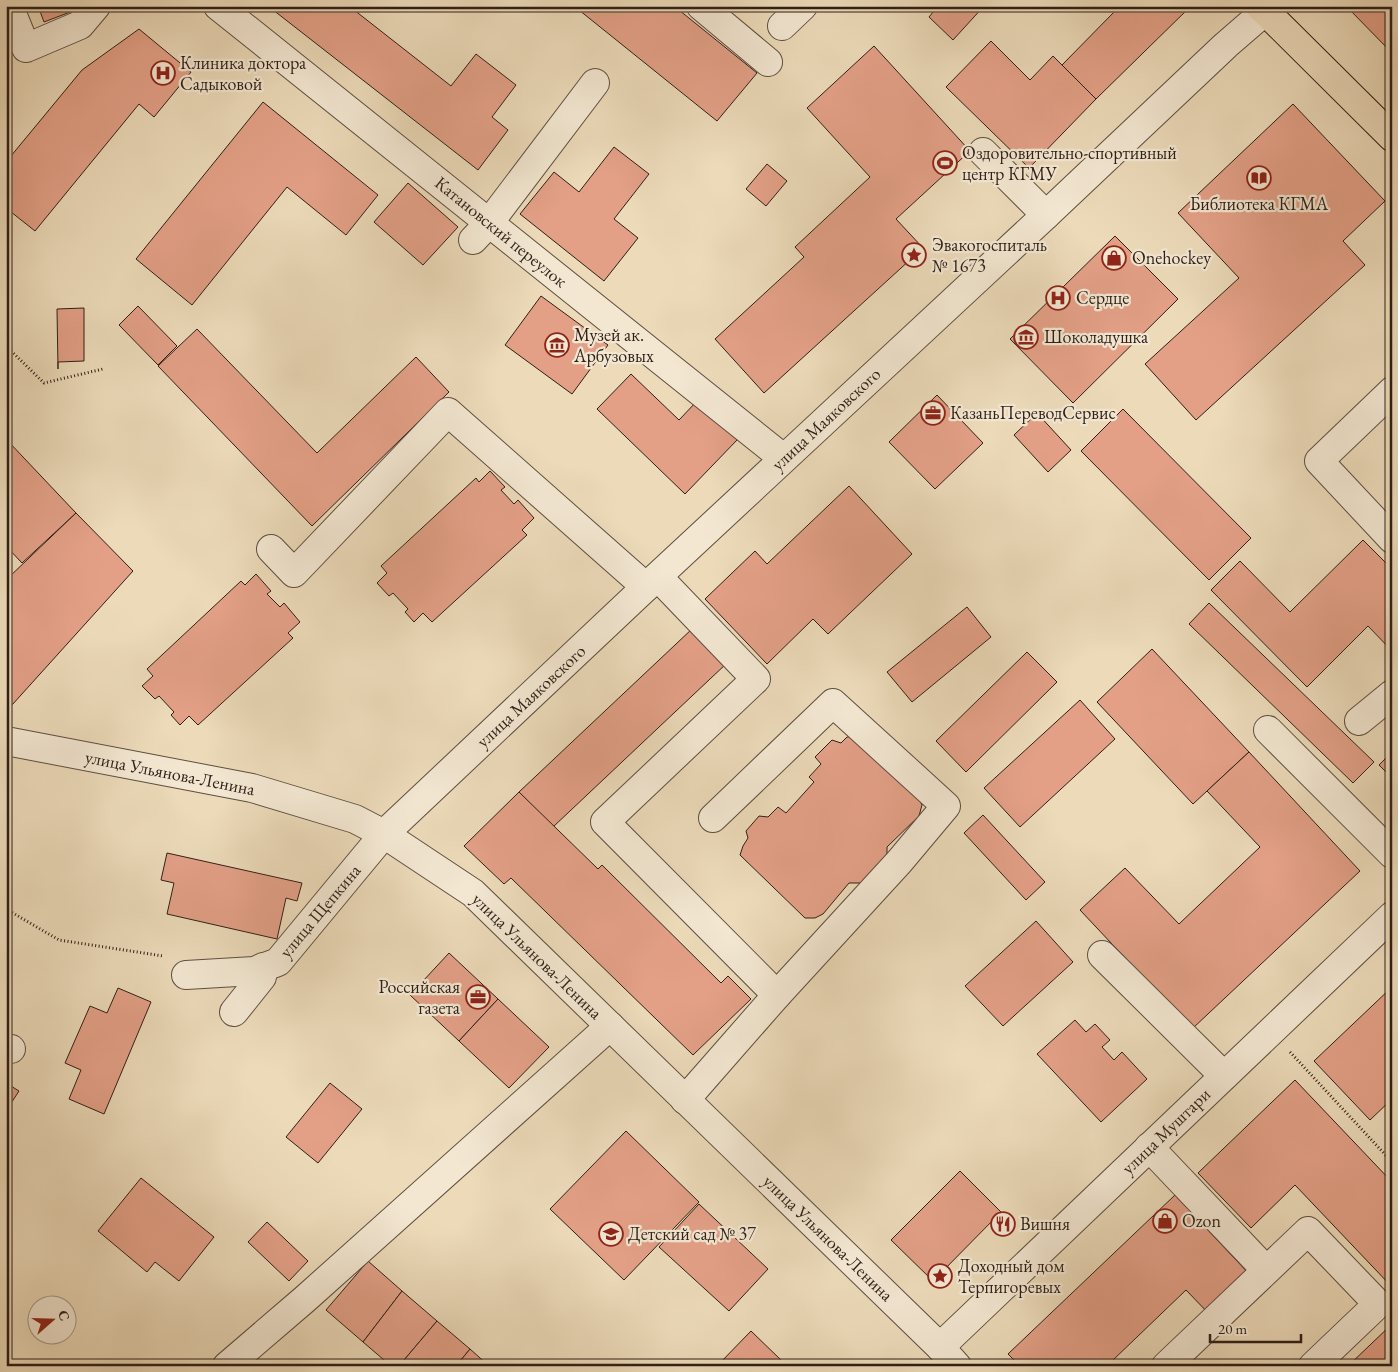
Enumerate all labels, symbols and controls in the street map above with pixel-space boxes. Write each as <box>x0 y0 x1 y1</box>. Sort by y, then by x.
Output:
place label: Клиника доктора Садыковой <box>180 51 307 95</box>
hospital icon: Клиника доктора Садыковой <box>150 60 176 86</box>
place label: Оздоровительно-спортивный центр КГМУ <box>962 141 1177 185</box>
sports icon: Оздоровительно-спортивный центр КГМУ <box>932 150 958 176</box>
library icon: Библиотека КГМА <box>1246 165 1272 191</box>
street label: Катановский переулок <box>430 171 573 292</box>
place label: Библиотека КГМА <box>1190 192 1329 215</box>
place label: Эвакогоспиталь № 1673 <box>932 233 1047 277</box>
place icon: Эвакогоспиталь № 1673 <box>901 242 927 268</box>
shop icon: Onehockey <box>1101 245 1127 271</box>
place label: Onehockey <box>1132 246 1211 269</box>
hospital icon: Сердце <box>1045 285 1071 311</box>
place label: Сердце <box>1076 286 1129 309</box>
place label: Музей ак. Арбузовых <box>573 323 654 367</box>
museum icon: Шоколадушка <box>1013 324 1039 350</box>
place label: Шоколадушка <box>1044 325 1149 348</box>
museum icon: Музей ак. Арбузовых <box>544 332 570 358</box>
street label: улица Маяковского <box>766 362 885 475</box>
office icon: КазаньПереводСервис <box>920 400 946 426</box>
place label: КазаньПереводСервис <box>950 401 1116 424</box>
street label: улица Маяковского <box>471 639 590 752</box>
street label: улица Ульянова-Ленина <box>83 745 258 800</box>
street label: улица Щепкина <box>274 859 366 962</box>
street label: улица Ульянова-Ленина <box>467 887 608 1024</box>
place label: Российская газета <box>378 975 461 1019</box>
office icon: Российская газета <box>465 984 491 1010</box>
street label: улица Муштари <box>1116 1082 1215 1179</box>
street label: улица Ульянова-Ленина <box>758 1169 899 1306</box>
shop icon: Ozon <box>1152 1208 1178 1234</box>
place label: Ozon <box>1182 1209 1221 1232</box>
restaurant icon: Вишня <box>990 1211 1016 1237</box>
place label: Вишня <box>1020 1212 1070 1235</box>
school or university icon: Детский сад № 37 <box>598 1221 624 1247</box>
place label: Детский сад № 37 <box>628 1222 756 1245</box>
place label: Доходный дом Терпигоревых <box>958 1254 1065 1298</box>
place icon: Доходный дом Терпигоревых <box>927 1263 953 1289</box>
north arrow <box>28 1294 78 1344</box>
text: С <box>54 1308 74 1323</box>
scale bar <box>1210 1312 1302 1344</box>
text: 20 m <box>1218 1319 1247 1338</box>

